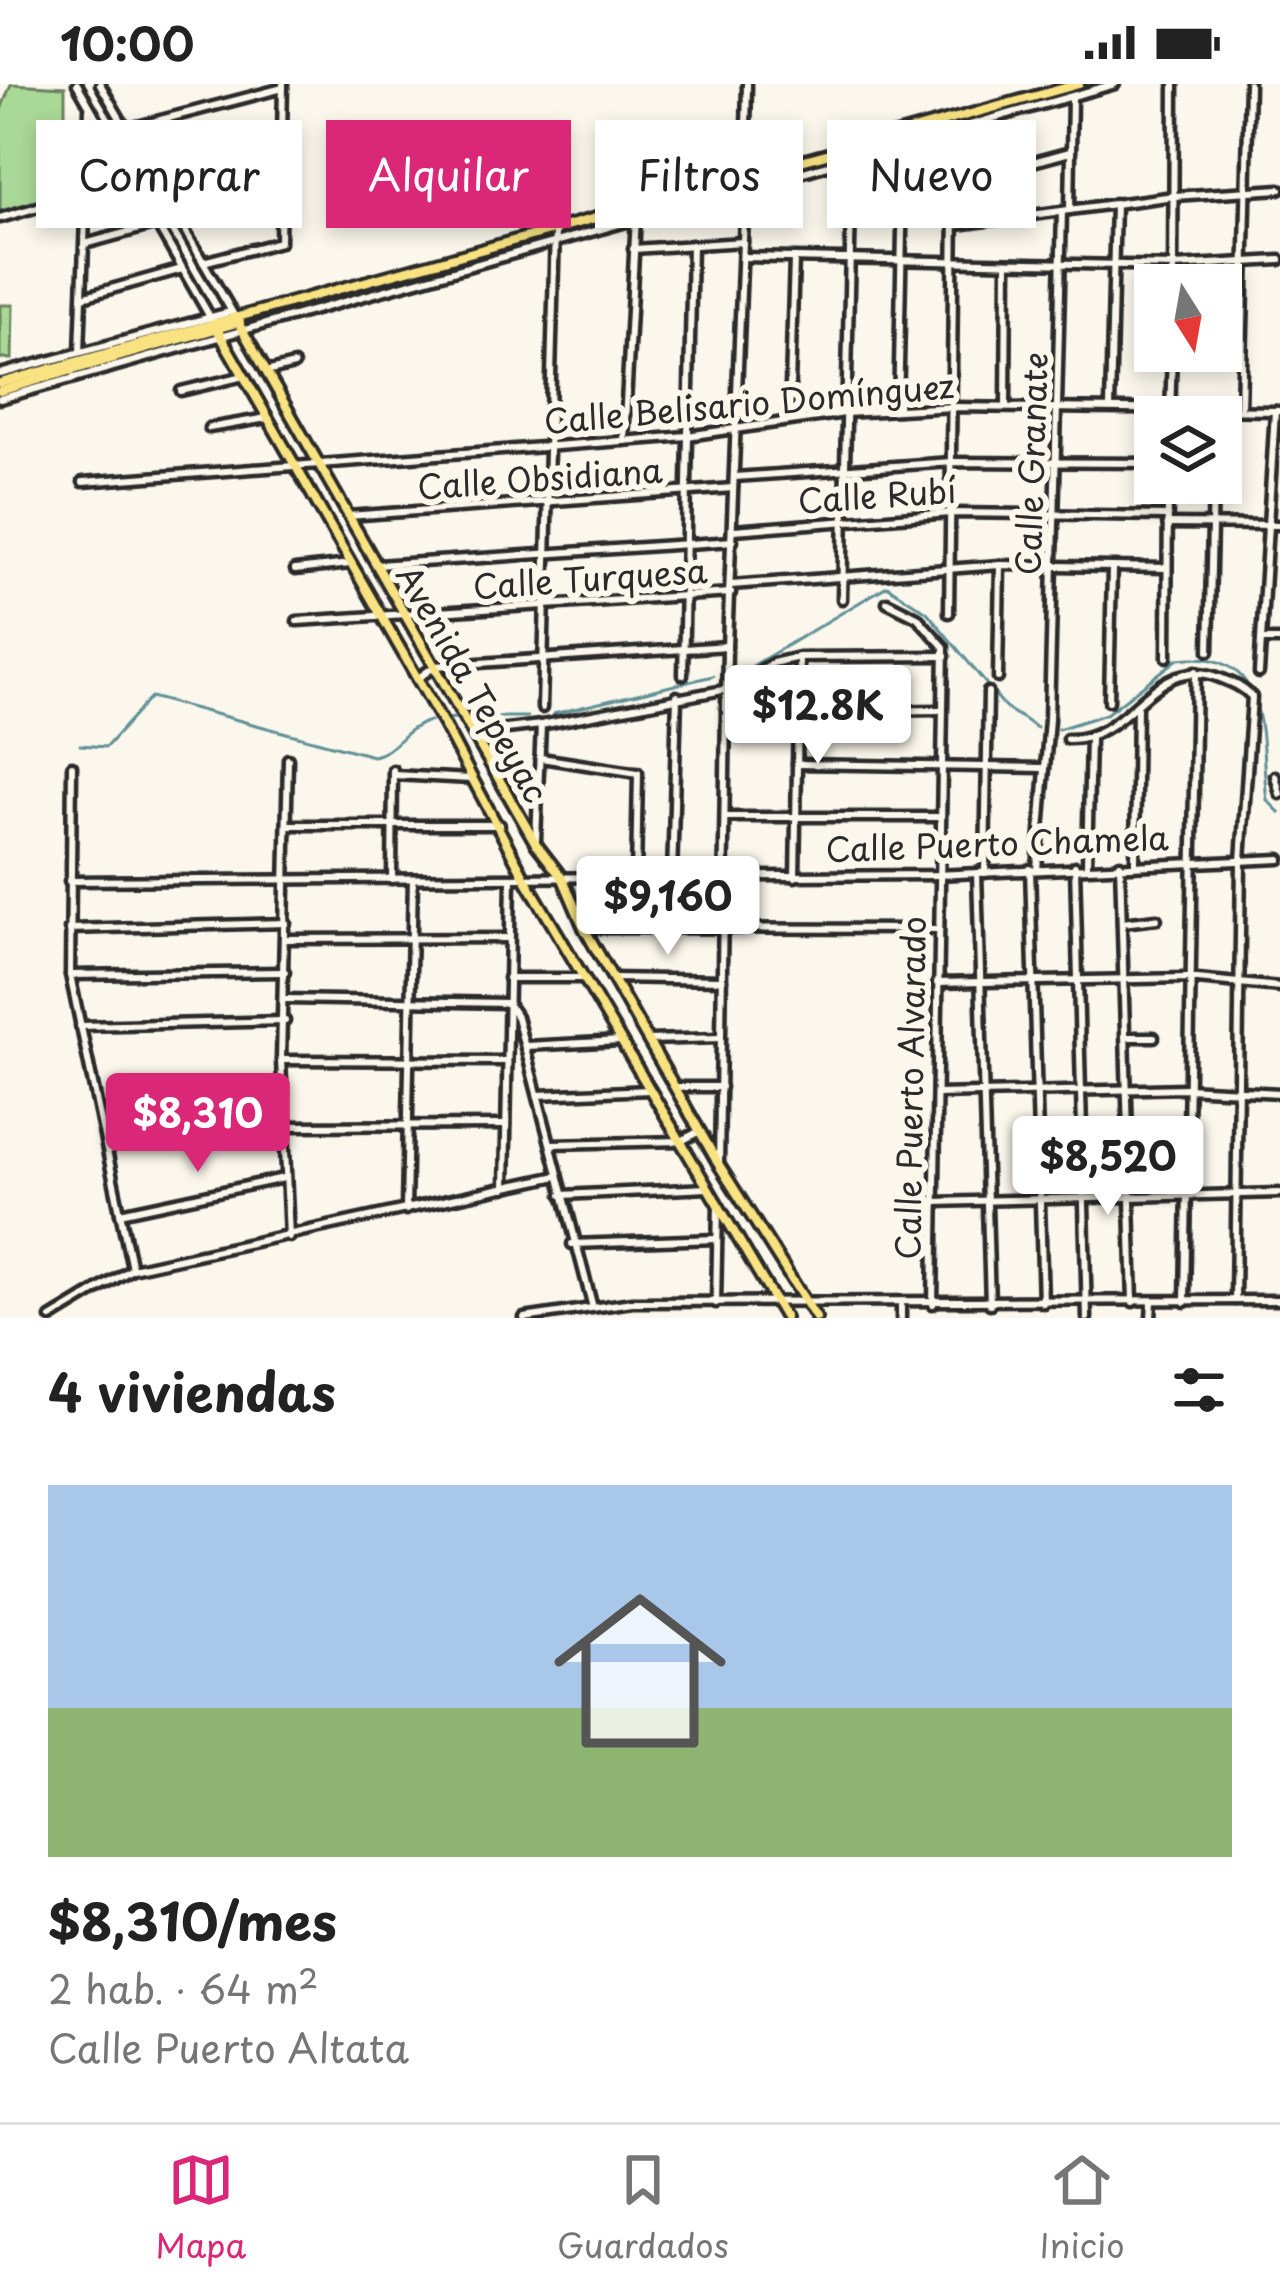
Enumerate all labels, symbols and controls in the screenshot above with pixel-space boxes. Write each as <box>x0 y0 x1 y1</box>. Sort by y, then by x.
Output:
text: 10:00 <box>60 8 194 76</box>
chip: Comprar <box>36 120 302 228</box>
chip: Alquilar <box>326 120 571 228</box>
chip: Filtros <box>595 120 803 228</box>
chip: Nuevo <box>827 120 1036 228</box>
north arrow <box>1134 264 1242 372</box>
map controls <box>1134 264 1242 504</box>
street label: Calle Granate <box>1001 352 1059 576</box>
street label: Calle Belisario Domínguez <box>541 359 956 445</box>
button: layers <box>1134 396 1242 504</box>
street label: Calle Obsidiana <box>416 443 664 511</box>
street label: Calle Rubí <box>796 464 958 524</box>
street label: Calle Turquesa <box>471 544 709 610</box>
street label: Avenida Tepeyac <box>385 555 562 811</box>
pin: $12.8K <box>720 665 916 767</box>
text: $12.8K <box>752 674 884 733</box>
street label: Calle Puerto Chamela <box>825 811 1170 873</box>
pin: $9,160 <box>570 856 766 958</box>
text: $9,160 <box>604 865 732 924</box>
street label: Calle Puerto Alvarado <box>881 916 937 1260</box>
pin: $8,310 <box>100 1073 296 1175</box>
text: $8,310 <box>133 1082 263 1141</box>
pin: $8,520 <box>1010 1116 1206 1218</box>
text: $8,520 <box>1039 1125 1177 1184</box>
text: 4 viviendas <box>48 1352 336 1429</box>
icon: filters <box>1166 1357 1232 1423</box>
icon: home <box>532 1563 748 1779</box>
text: $8,310/mes <box>48 1881 337 1958</box>
text: 2 hab. · 64 m² <box>48 1958 319 2017</box>
text: Calle Puerto Altata <box>48 2017 409 2076</box>
tab: Mapa <box>155 2147 246 2269</box>
tab: Guardados <box>557 2147 729 2269</box>
tab: Inicio <box>1040 2147 1125 2269</box>

